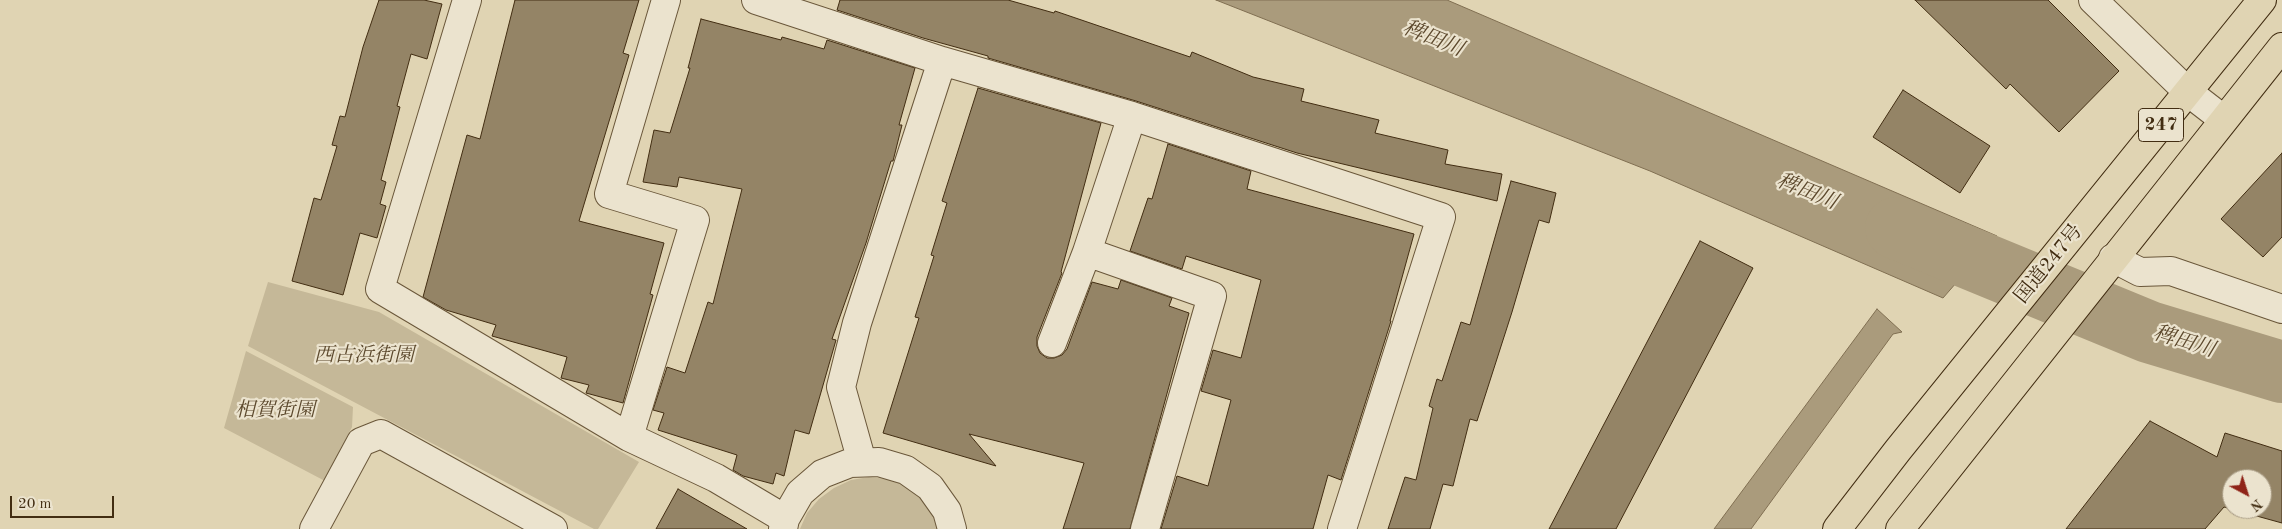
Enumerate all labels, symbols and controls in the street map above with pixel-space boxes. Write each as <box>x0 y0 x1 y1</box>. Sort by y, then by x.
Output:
water label: 稗田川 <box>1399 16 1467 62</box>
road number: 247 <box>2138 108 2184 142</box>
water label: 稗田川 <box>1773 169 1841 215</box>
street label: 国道247号 <box>2010 220 2088 308</box>
water label: 稗田川 <box>2150 321 2218 363</box>
park label: 西古浜街園 <box>314 344 414 368</box>
park label: 相賀街園 <box>235 399 315 423</box>
north arrow <box>2222 469 2272 519</box>
scale bar <box>12 486 116 518</box>
text: N <box>2247 496 2265 514</box>
text: 20 m <box>18 497 52 512</box>

